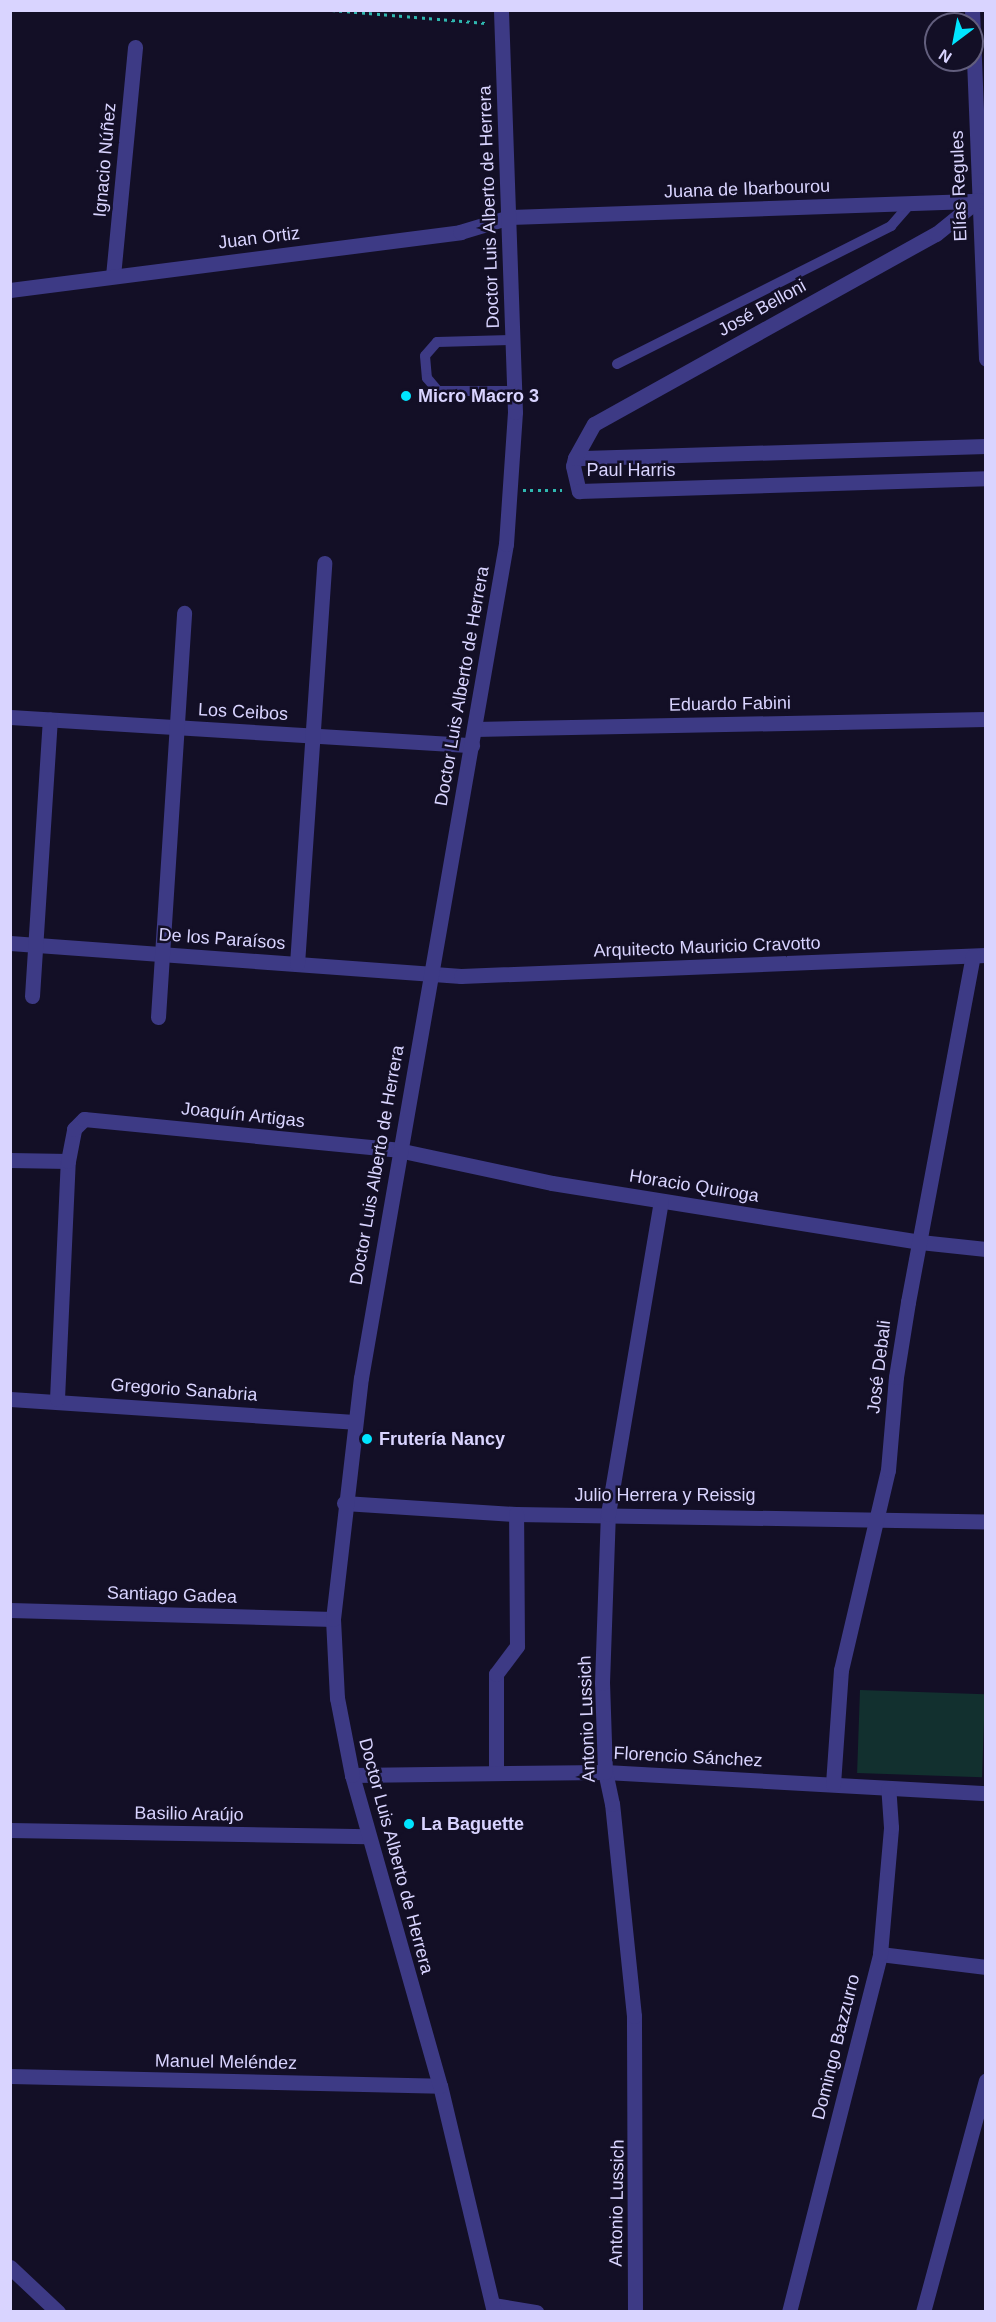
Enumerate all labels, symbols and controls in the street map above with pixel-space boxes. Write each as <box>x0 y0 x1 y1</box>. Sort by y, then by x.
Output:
north arrow <box>924 12 984 72</box>
text: N <box>936 46 955 66</box>
street label: Doctor Luis Alberto de Herrera <box>474 85 504 329</box>
street label: Ignacio Núñez <box>89 102 121 218</box>
street label: Elías Regules <box>946 130 972 242</box>
street label: Juana de Ibarbourou <box>664 175 830 203</box>
street label: Juan Ortiz <box>217 222 301 254</box>
street label: José Belloni <box>714 275 810 341</box>
place label: Micro Macro 3 <box>418 385 539 407</box>
marker: Micro Macro 3 <box>399 389 413 403</box>
street label: Paul Harris <box>586 459 676 481</box>
street label: Doctor Luis Alberto de Herrera <box>430 564 494 808</box>
street label: Eduardo Fabini <box>669 692 791 716</box>
street label: Los Ceibos <box>197 699 289 725</box>
street label: De los Paraísos <box>158 924 286 954</box>
street label: Arquitecto Mauricio Cravotto <box>593 932 821 962</box>
street label: Doctor Luis Alberto de Herrera <box>345 1043 409 1287</box>
street label: Joaquín Artigas <box>180 1098 306 1132</box>
street label: Horacio Quiroga <box>628 1165 760 1207</box>
street label: José Debali <box>863 1319 895 1415</box>
street label: Gregorio Sanabria <box>110 1374 258 1406</box>
place label: Frutería Nancy <box>379 1428 505 1450</box>
marker: Frutería Nancy <box>360 1432 374 1446</box>
street label: Julio Herrera y Reissig <box>574 1484 756 1506</box>
street label: Santiago Gadea <box>107 1582 237 1608</box>
street label: Antonio Lussich <box>574 1655 600 1783</box>
street label: Doctor Luis Alberto de Herrera <box>354 1735 438 1977</box>
street label: Florencio Sánchez <box>613 1742 763 1772</box>
street label: Basilio Araújo <box>134 1802 244 1826</box>
place label: La Baguette <box>421 1813 524 1835</box>
marker: La Baguette <box>402 1817 416 1831</box>
street label: Domingo Bazzurro <box>807 1972 865 2122</box>
street label: Manuel Meléndez <box>155 2050 297 2074</box>
street label: Antonio Lussich <box>605 2139 629 2267</box>

